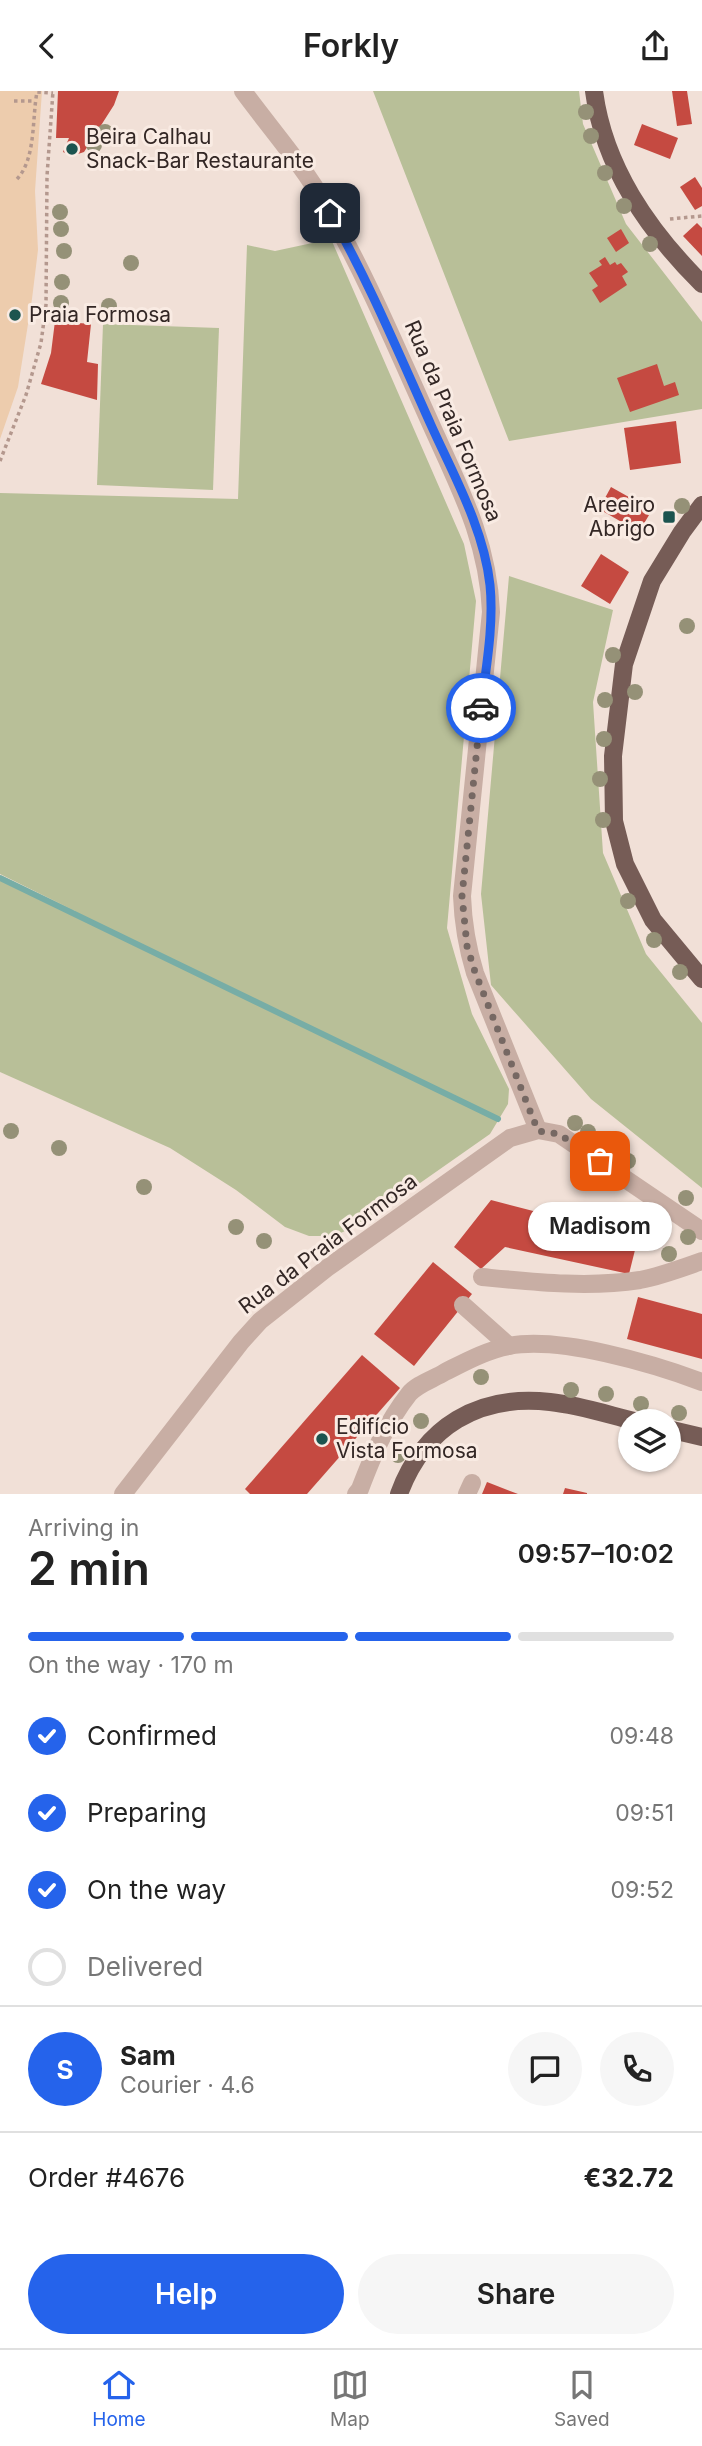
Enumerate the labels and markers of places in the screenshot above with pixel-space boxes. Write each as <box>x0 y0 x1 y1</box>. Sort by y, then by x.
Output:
place label: Beira Calhau Snack-Bar Restaurante <box>86 124 314 173</box>
marker: Beira Calhau Snack-Bar Restaurante <box>64 141 80 157</box>
pin <box>300 183 360 243</box>
place label: Praia Formosa <box>29 302 171 327</box>
marker: Praia Formosa <box>7 307 23 323</box>
place label: Areeiro Abrigo <box>583 492 655 541</box>
marker: Areeiro Abrigo <box>661 509 677 525</box>
pin <box>570 1131 630 1191</box>
callout: Madisom <box>528 1203 672 1252</box>
place label: Edifício Vista Formosa <box>336 1414 478 1463</box>
marker: Edifício Vista Formosa <box>314 1431 330 1447</box>

